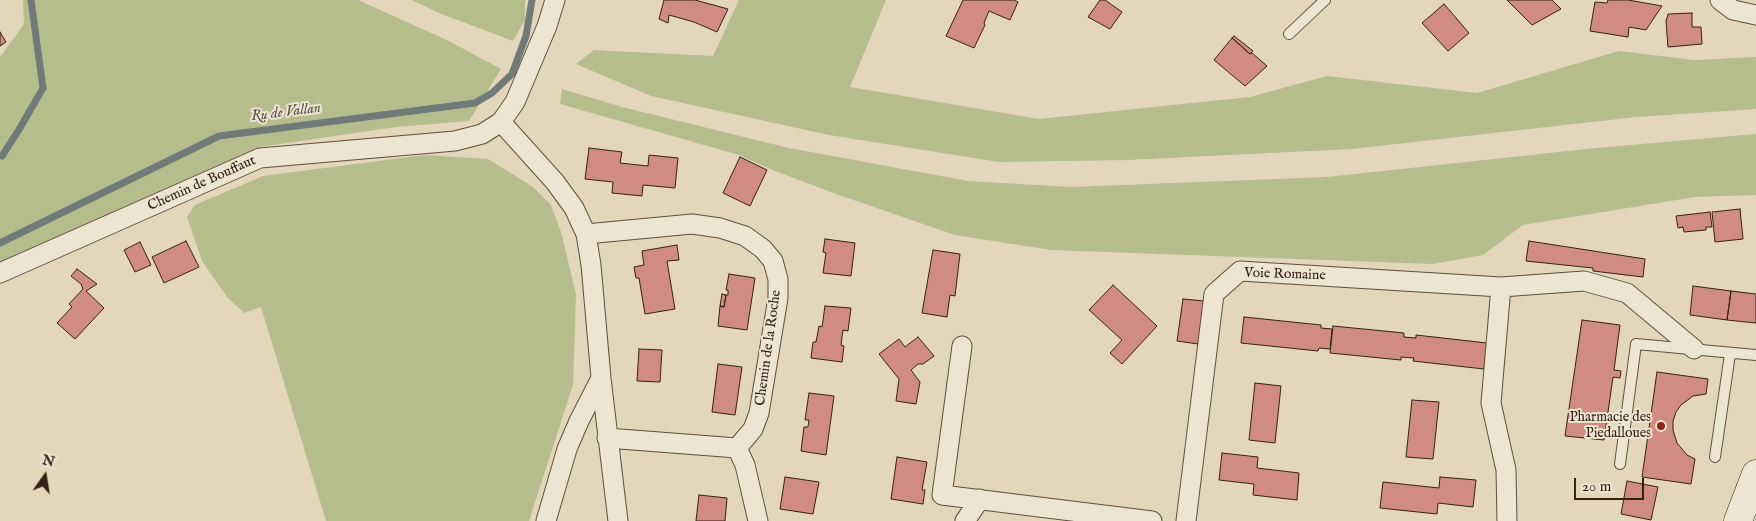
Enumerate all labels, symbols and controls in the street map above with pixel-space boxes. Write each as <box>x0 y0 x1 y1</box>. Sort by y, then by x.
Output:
water label: Ru de Vallan <box>250 100 322 126</box>
street label: Chemin de Bouffaut <box>145 153 259 215</box>
street label: Voie Romaine <box>1244 265 1326 285</box>
street label: Chemin de la Roche <box>753 289 785 407</box>
place label: Pharmacie des Piedalloues <box>1569 410 1651 442</box>
marker: Pharmacie des Piedalloues <box>1655 420 1667 432</box>
north arrow <box>20 451 70 501</box>
text: N <box>40 451 56 472</box>
scale bar <box>1576 468 1646 500</box>
text: 20 m <box>1582 477 1611 496</box>

